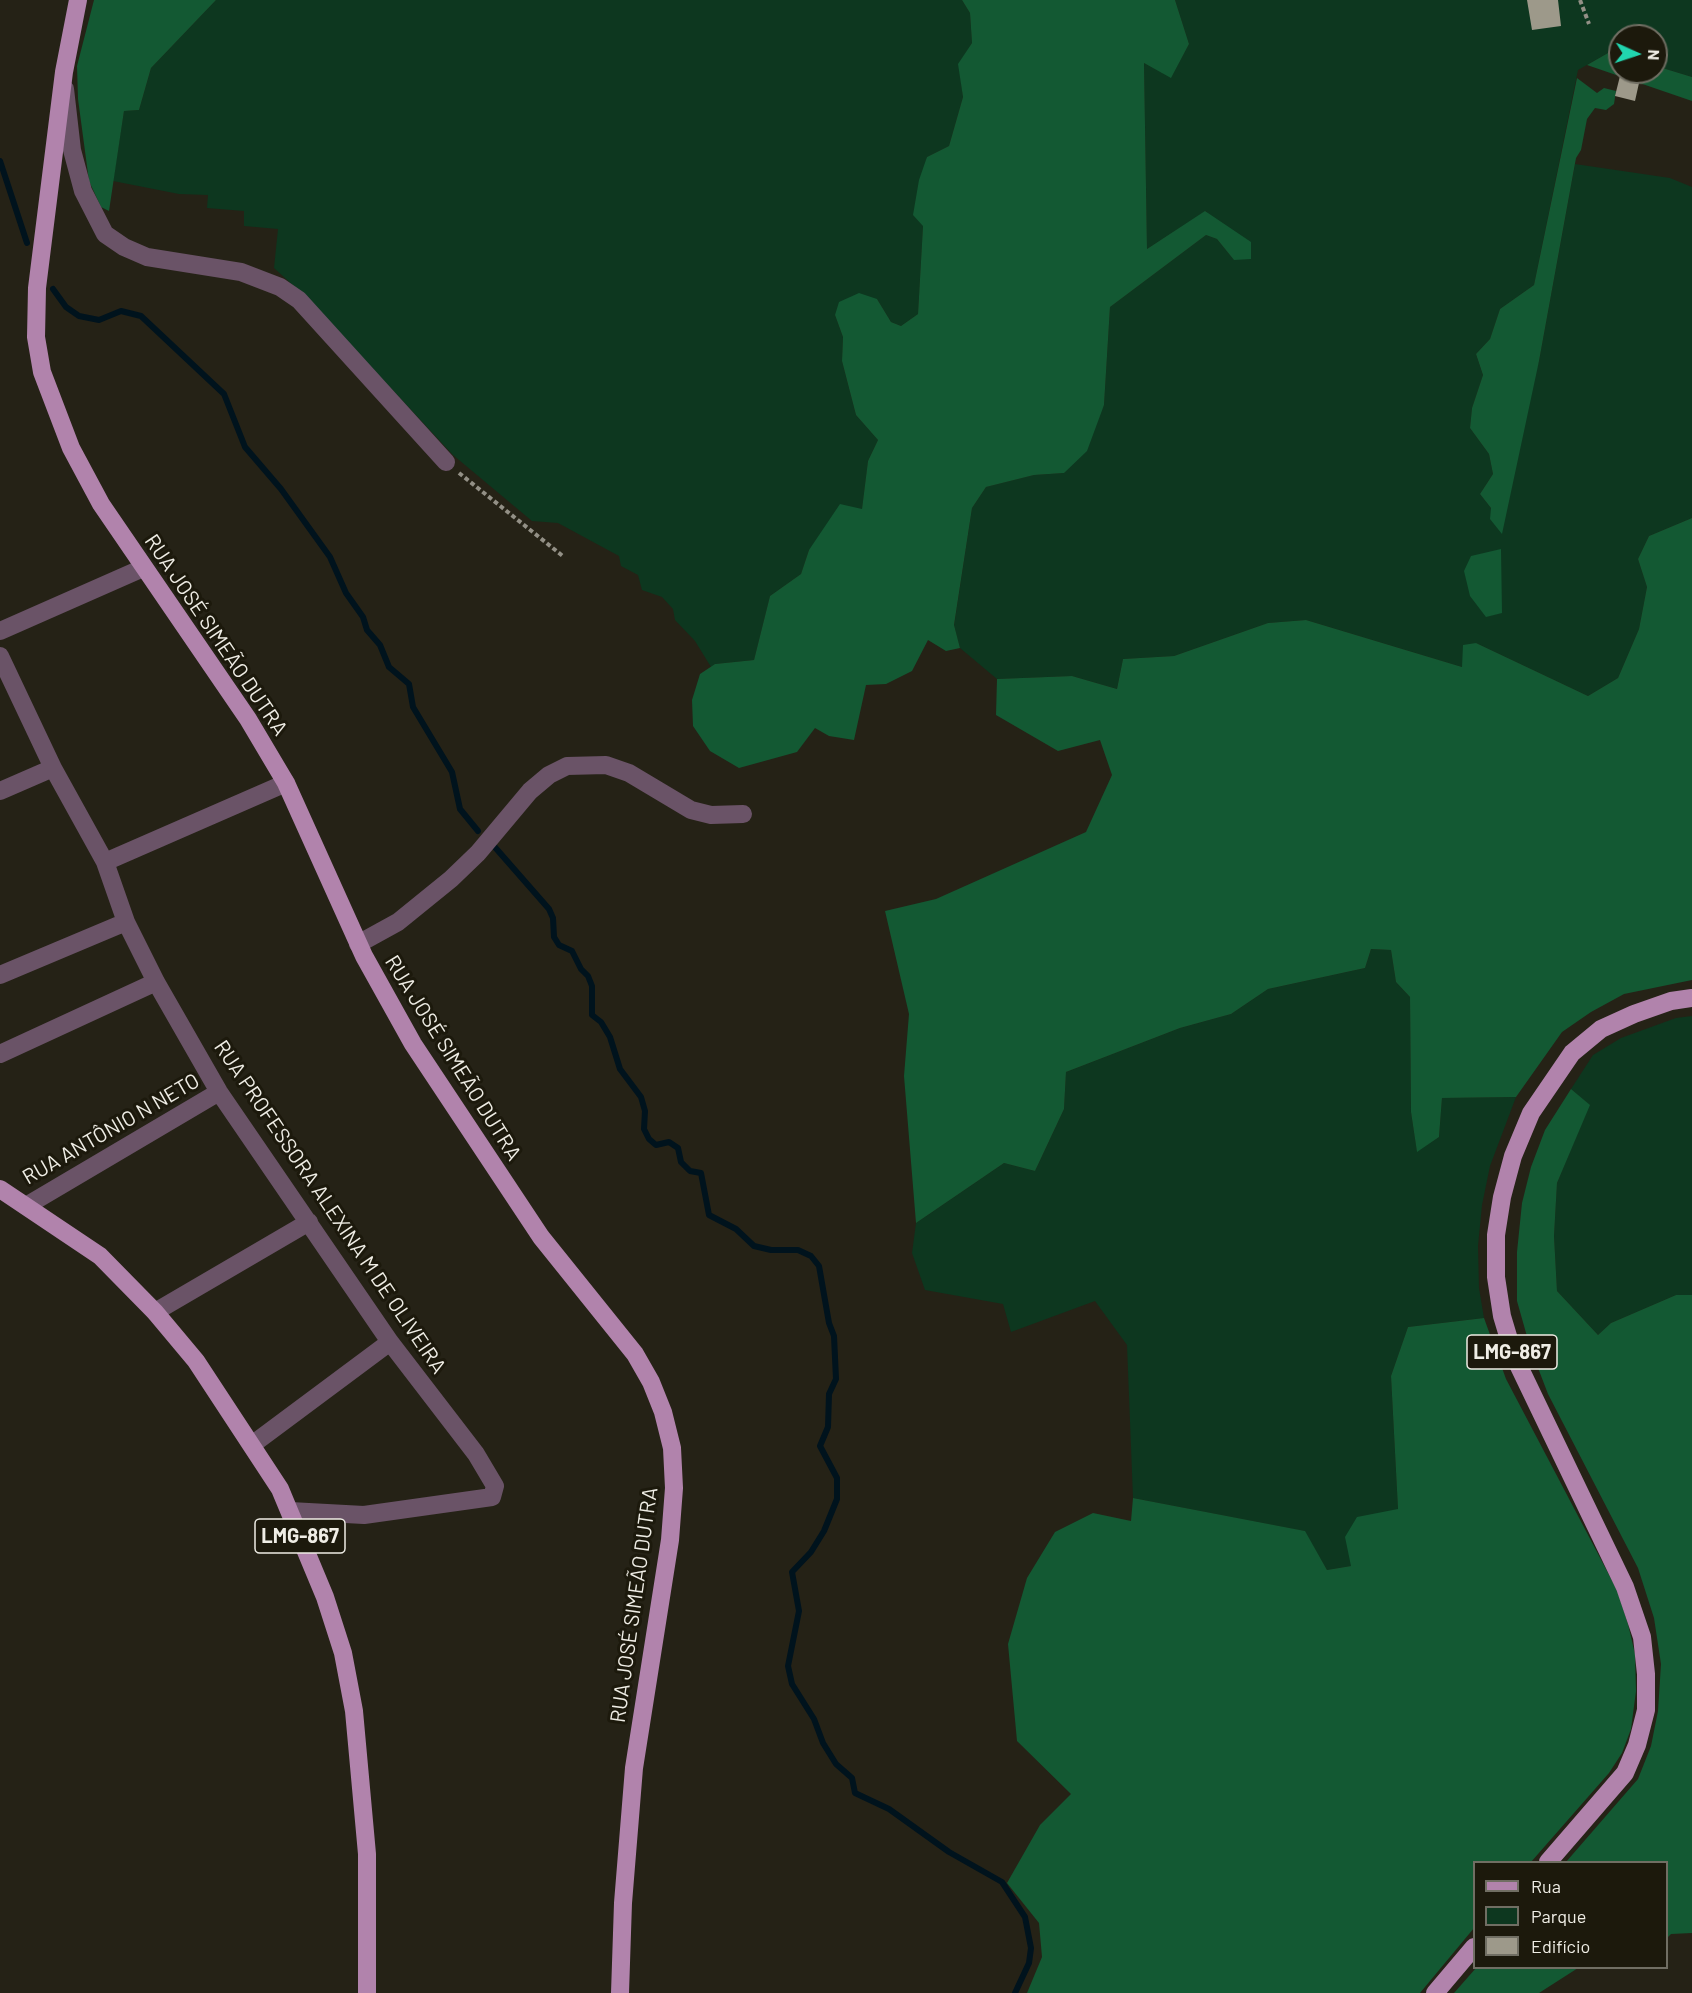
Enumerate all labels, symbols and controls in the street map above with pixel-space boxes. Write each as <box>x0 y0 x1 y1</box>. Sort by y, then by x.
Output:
north arrow <box>1608 24 1668 84</box>
text: N <box>1645 49 1664 61</box>
street label: RUA JOSÉ SIMEÃO DUTRA <box>139 530 293 740</box>
street label: RUA JOSÉ SIMEÃO DUTRA <box>379 951 527 1165</box>
street label: RUA PROFESSORA ALEXINA M DE OLIVEIRA <box>209 1035 451 1379</box>
street label: RUA ANTÔNIO N NETO <box>18 1068 204 1190</box>
road number: LMG-867 <box>1467 1335 1557 1369</box>
street label: RUA JOSÉ SIMEÃO DUTRA <box>605 1486 663 1724</box>
road number: LMG-867 <box>255 1519 345 1553</box>
legend <box>1473 1861 1668 1969</box>
text: Rua <box>1531 1875 1561 1897</box>
text: Parque <box>1531 1905 1586 1927</box>
text: Edifício <box>1531 1935 1590 1957</box>

